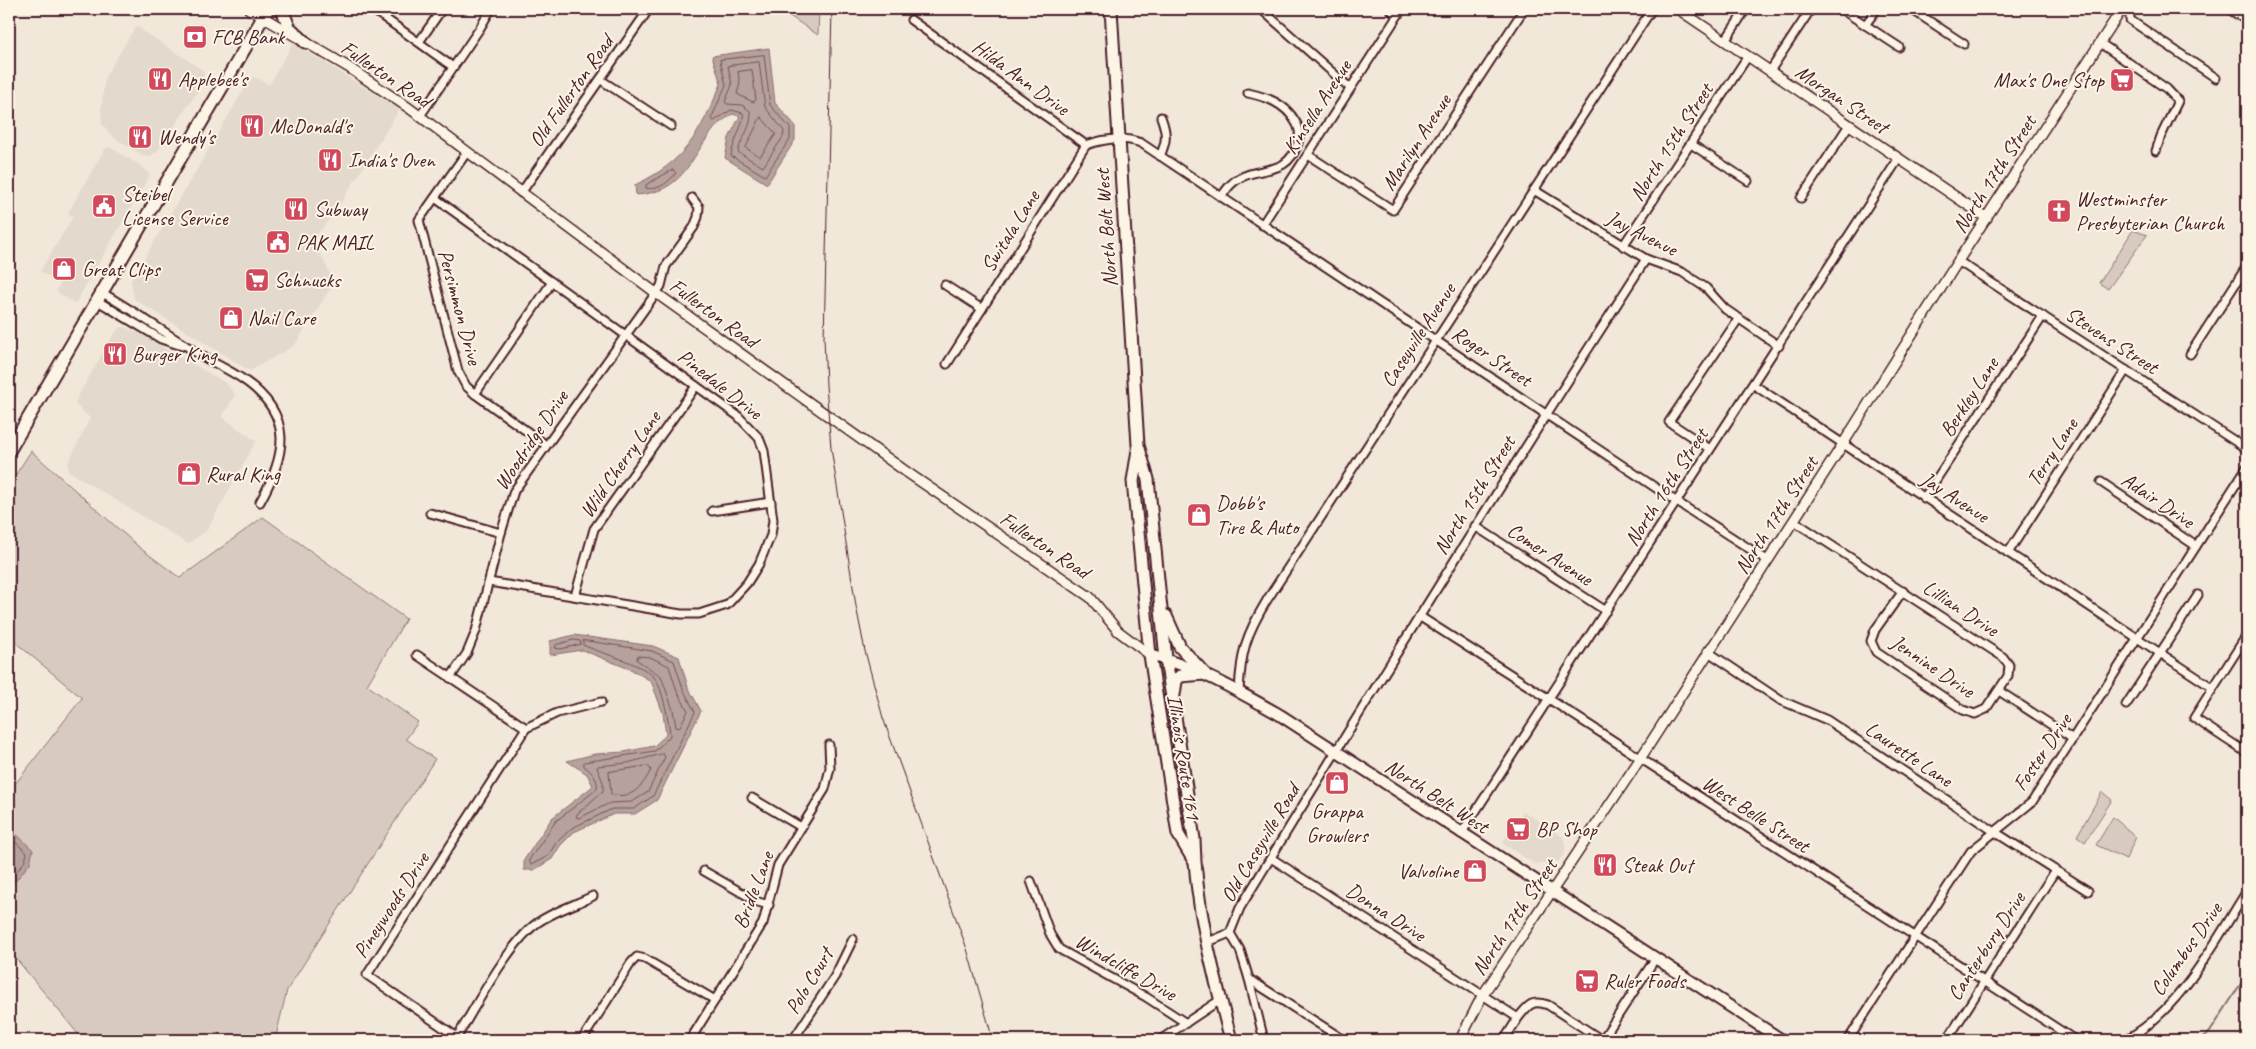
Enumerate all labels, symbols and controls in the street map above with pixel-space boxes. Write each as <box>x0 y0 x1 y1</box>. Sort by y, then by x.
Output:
bank icon: FCB Bank <box>182 24 208 50</box>
place label: FCB Bank <box>212 24 286 50</box>
street label: Old Fullerton Road <box>523 27 621 152</box>
street label: Hilda Ann Drive <box>968 33 1075 121</box>
street label: Fullerton Road <box>336 34 438 115</box>
street label: Kinsella Avenue <box>1277 54 1358 159</box>
street label: Morgan Street <box>1791 59 1896 141</box>
restaurant icon: Applebee's <box>147 66 173 92</box>
place label: Applebee's <box>178 66 249 92</box>
place label: Max's One Stop <box>1994 67 2105 93</box>
supermarket icon: Max's One Stop <box>2109 67 2135 93</box>
street label: North 15th Street <box>1623 77 1720 206</box>
street label: Marilyn Avenue <box>1375 88 1457 195</box>
street label: North 17th Street <box>1946 109 2043 238</box>
restaurant icon: McDonald's <box>239 113 265 139</box>
place label: McDonald's <box>270 113 353 139</box>
restaurant icon: Wendy's <box>127 124 153 150</box>
place label: Wendy's <box>158 124 216 150</box>
restaurant icon: India's Oven <box>317 147 343 173</box>
place label: India's Oven <box>348 147 436 173</box>
street label: North Belt West <box>1089 166 1123 288</box>
place label: Steibel License Service <box>122 181 229 231</box>
street label: Switala Lane <box>975 184 1046 277</box>
place label: Westminster Presbyterian Church <box>2076 186 2226 236</box>
public building icon: Steibel License Service <box>91 193 117 219</box>
restaurant icon: Subway <box>283 196 309 222</box>
place label: Subway <box>314 196 369 222</box>
church icon: Westminster Presbyterian Church <box>2046 198 2072 224</box>
street label: Jay Avenue <box>1602 204 1684 263</box>
public building icon: PAK MAIL <box>265 229 291 255</box>
place label: PAK MAIL <box>296 229 375 255</box>
street label: Persimmon Drive <box>432 247 488 368</box>
shop icon: Great Clips <box>51 256 77 282</box>
place label: Great Clips <box>82 256 162 282</box>
supermarket icon: Schnucks <box>244 267 270 293</box>
place label: Schnucks <box>274 267 342 293</box>
street label: Fullerton Road <box>665 272 765 355</box>
street label: Caseyville Avenue <box>1375 276 1462 392</box>
street label: Stevens Street <box>2061 300 2165 381</box>
shop icon: Nail Care <box>218 305 244 331</box>
place label: Nail Care <box>248 305 318 331</box>
street label: Roger Street <box>1447 320 1539 393</box>
restaurant icon: Burger King <box>102 341 128 367</box>
place label: Burger King <box>132 341 218 367</box>
street label: Pinedale Drive <box>673 343 768 426</box>
street label: Berkley Lane <box>1934 351 2005 442</box>
street label: Woodridge Drive <box>488 384 575 495</box>
street label: Wild Cherry Lane <box>574 404 668 522</box>
street label: Terry Lane <box>2021 412 2084 491</box>
street label: North 16th Street <box>1618 422 1715 551</box>
street label: North 15th Street <box>1427 429 1522 559</box>
street label: North 17th Street <box>1728 450 1825 579</box>
shop icon: Rural King <box>176 461 202 487</box>
place label: Rural King <box>206 461 282 487</box>
street label: Jay Avenue <box>1915 465 1996 530</box>
street label: Adair Drive <box>2117 466 2201 535</box>
place label: Dobb's Tire & Auto <box>1216 490 1301 540</box>
shop icon: Dobb's Tire & Auto <box>1186 502 1212 528</box>
street label: Fullerton Road <box>995 505 1097 586</box>
street label: Comer Avenue <box>1502 517 1599 592</box>
street label: Lillian Drive <box>1918 574 2005 643</box>
street label: Jennine Drive <box>1886 628 1981 704</box>
street label: Illinois Route 161 <box>1161 693 1207 823</box>
street label: Foster Drive <box>2007 707 2079 796</box>
street label: Laurette Lane <box>1860 715 1959 793</box>
street label: North Belt West <box>1380 753 1495 840</box>
shop icon: Grappa Growlers <box>1324 770 1350 796</box>
street label: West Belle Street <box>1697 770 1816 859</box>
street label: Old Caseyville Road <box>1215 776 1307 907</box>
place label: Grappa Growlers <box>1306 798 1369 848</box>
supermarket icon: BP Shop <box>1505 816 1531 842</box>
place label: BP Shop <box>1536 816 1598 842</box>
street label: Pineywoods Drive <box>347 846 435 963</box>
street label: Bridle Lane <box>727 846 780 932</box>
street label: North 17th Street <box>1466 852 1564 980</box>
restaurant icon: Steak Out <box>1592 852 1618 878</box>
place label: Steak Out <box>1622 852 1696 878</box>
place label: Valvoline <box>1398 858 1460 884</box>
shop icon: Valvoline <box>1462 858 1488 884</box>
street label: Donna Drive <box>1341 877 1432 948</box>
street label: Canterbury Drive <box>1941 886 2031 1005</box>
street label: Columbus Drive <box>2144 896 2228 1001</box>
street label: Windcliffe Drive <box>1071 928 1182 1007</box>
street label: Polo Court <box>779 941 840 1019</box>
supermarket icon: Ruler Foods <box>1574 968 1600 994</box>
place label: Ruler Foods <box>1604 968 1687 994</box>

